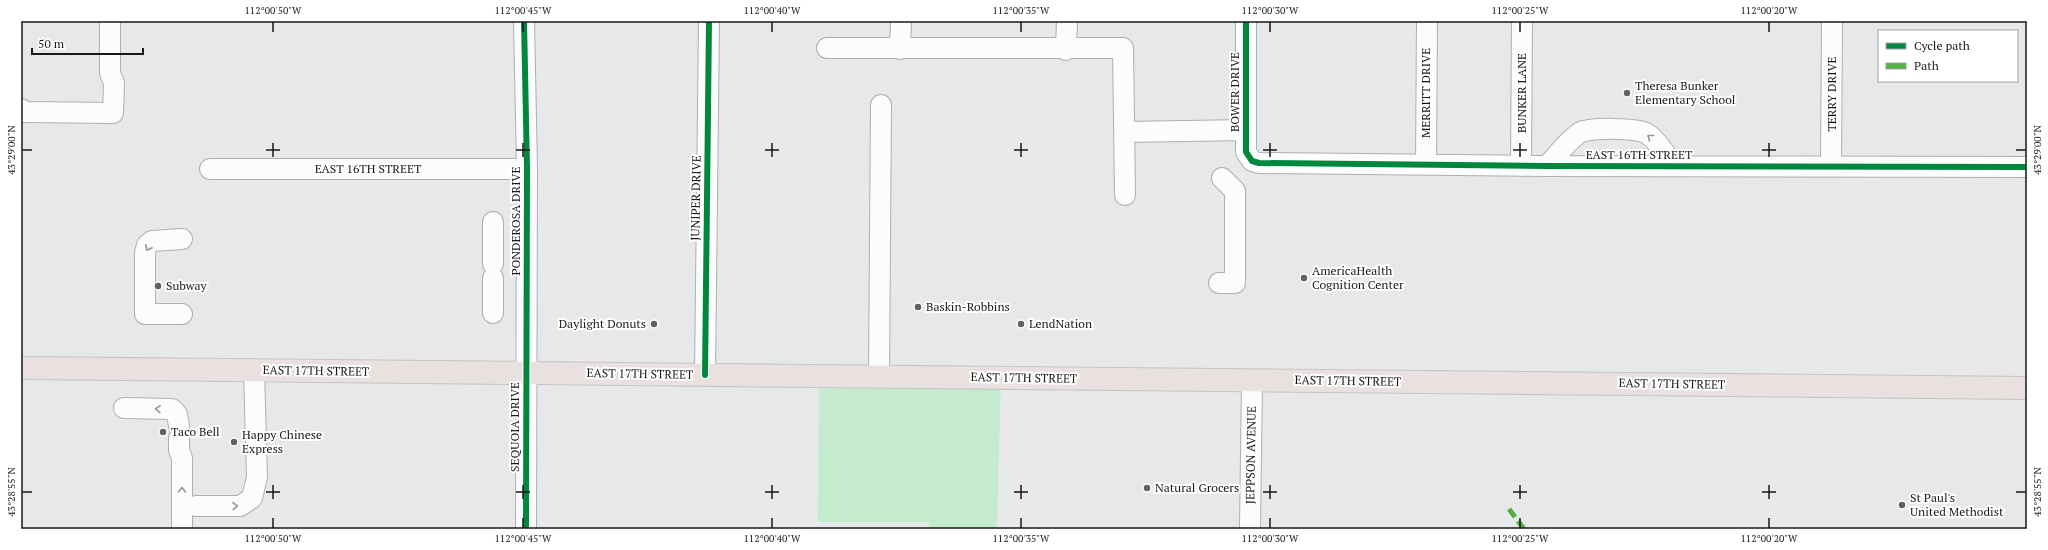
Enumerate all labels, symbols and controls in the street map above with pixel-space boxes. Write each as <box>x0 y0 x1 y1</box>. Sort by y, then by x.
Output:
text: 112°00'50"W <box>245 4 302 17</box>
text: 112°00'45"W <box>495 4 552 17</box>
text: 112°00'40"W <box>744 4 801 17</box>
text: 112°00'35"W <box>993 4 1050 17</box>
text: 112°00'30"W <box>1242 4 1299 17</box>
text: 112°00'25"W <box>1492 4 1549 17</box>
text: 112°00'20"W <box>1741 4 1798 17</box>
scale bar <box>32 30 143 56</box>
legend <box>1878 30 2018 82</box>
text: 50 m <box>38 36 65 51</box>
text: Cycle path <box>1914 38 1970 53</box>
street label: MERRITT DRIVE <box>1418 48 1433 138</box>
street label: BOWER DRIVE <box>1227 52 1242 132</box>
street label: BUNKER LANE <box>1514 53 1529 133</box>
street label: TERRY DRIVE <box>1824 56 1839 132</box>
text: Path <box>1914 58 1939 73</box>
place label: Theresa Bunker Elementary School <box>1635 78 1736 107</box>
marker: Theresa Bunker Elementary School <box>1622 88 1632 98</box>
text: 43°29'00"N <box>5 125 18 175</box>
text: 43°29'00"N <box>2031 125 2044 175</box>
one-way arrow <box>1647 134 1654 141</box>
street label: EAST 16TH STREET <box>1586 147 1693 162</box>
street label: JUNIPER DRIVE <box>687 155 704 241</box>
street label: EAST 16TH STREET <box>315 161 422 176</box>
street label: PONDEROSA DRIVE <box>508 166 523 276</box>
one-way arrow <box>145 244 153 251</box>
place label: AmericaHealth Cognition Center <box>1312 263 1404 292</box>
marker: AmericaHealth Cognition Center <box>1299 273 1309 283</box>
place label: Subway <box>166 278 208 293</box>
marker: Subway <box>153 281 163 291</box>
place label: Baskin-Robbins <box>926 299 1010 314</box>
marker: Baskin-Robbins <box>913 302 923 312</box>
place label: Daylight Donuts <box>559 316 646 331</box>
place label: LendNation <box>1029 316 1092 331</box>
marker: Daylight Donuts <box>649 319 659 329</box>
marker: LendNation <box>1016 319 1026 329</box>
street label: EAST 17TH STREET <box>263 362 370 379</box>
street label: EAST 17TH STREET <box>587 365 694 382</box>
street label: EAST 17TH STREET <box>971 369 1078 386</box>
street label: EAST 17TH STREET <box>1295 372 1402 389</box>
street label: EAST 17TH STREET <box>1619 375 1726 392</box>
street label: SEQUOIA DRIVE <box>507 382 522 472</box>
one-way arrow <box>155 405 161 413</box>
street label: JEPPSON AVENUE <box>1242 406 1259 504</box>
place label: Taco Bell <box>171 424 220 439</box>
marker: Taco Bell <box>158 427 168 437</box>
place label: Happy Chinese Express <box>242 427 322 456</box>
marker: Happy Chinese Express <box>229 437 239 447</box>
text: 43°28'55"N <box>5 467 18 517</box>
text: 43°28'55"N <box>2031 467 2044 517</box>
place label: Natural Grocers <box>1155 480 1239 495</box>
marker: Natural Grocers <box>1142 483 1152 493</box>
one-way arrow <box>178 487 186 493</box>
place label: St Paul's United Methodist <box>1910 490 2004 519</box>
marker: St Paul's United Methodist <box>1897 500 1907 510</box>
one-way arrow <box>232 501 238 510</box>
text: 112°00'50"W <box>245 532 302 545</box>
text: 112°00'45"W <box>495 532 552 545</box>
text: 112°00'40"W <box>744 532 801 545</box>
text: 112°00'35"W <box>993 532 1050 545</box>
text: 112°00'30"W <box>1242 532 1299 545</box>
text: 112°00'25"W <box>1492 532 1549 545</box>
text: 112°00'20"W <box>1741 532 1798 545</box>

